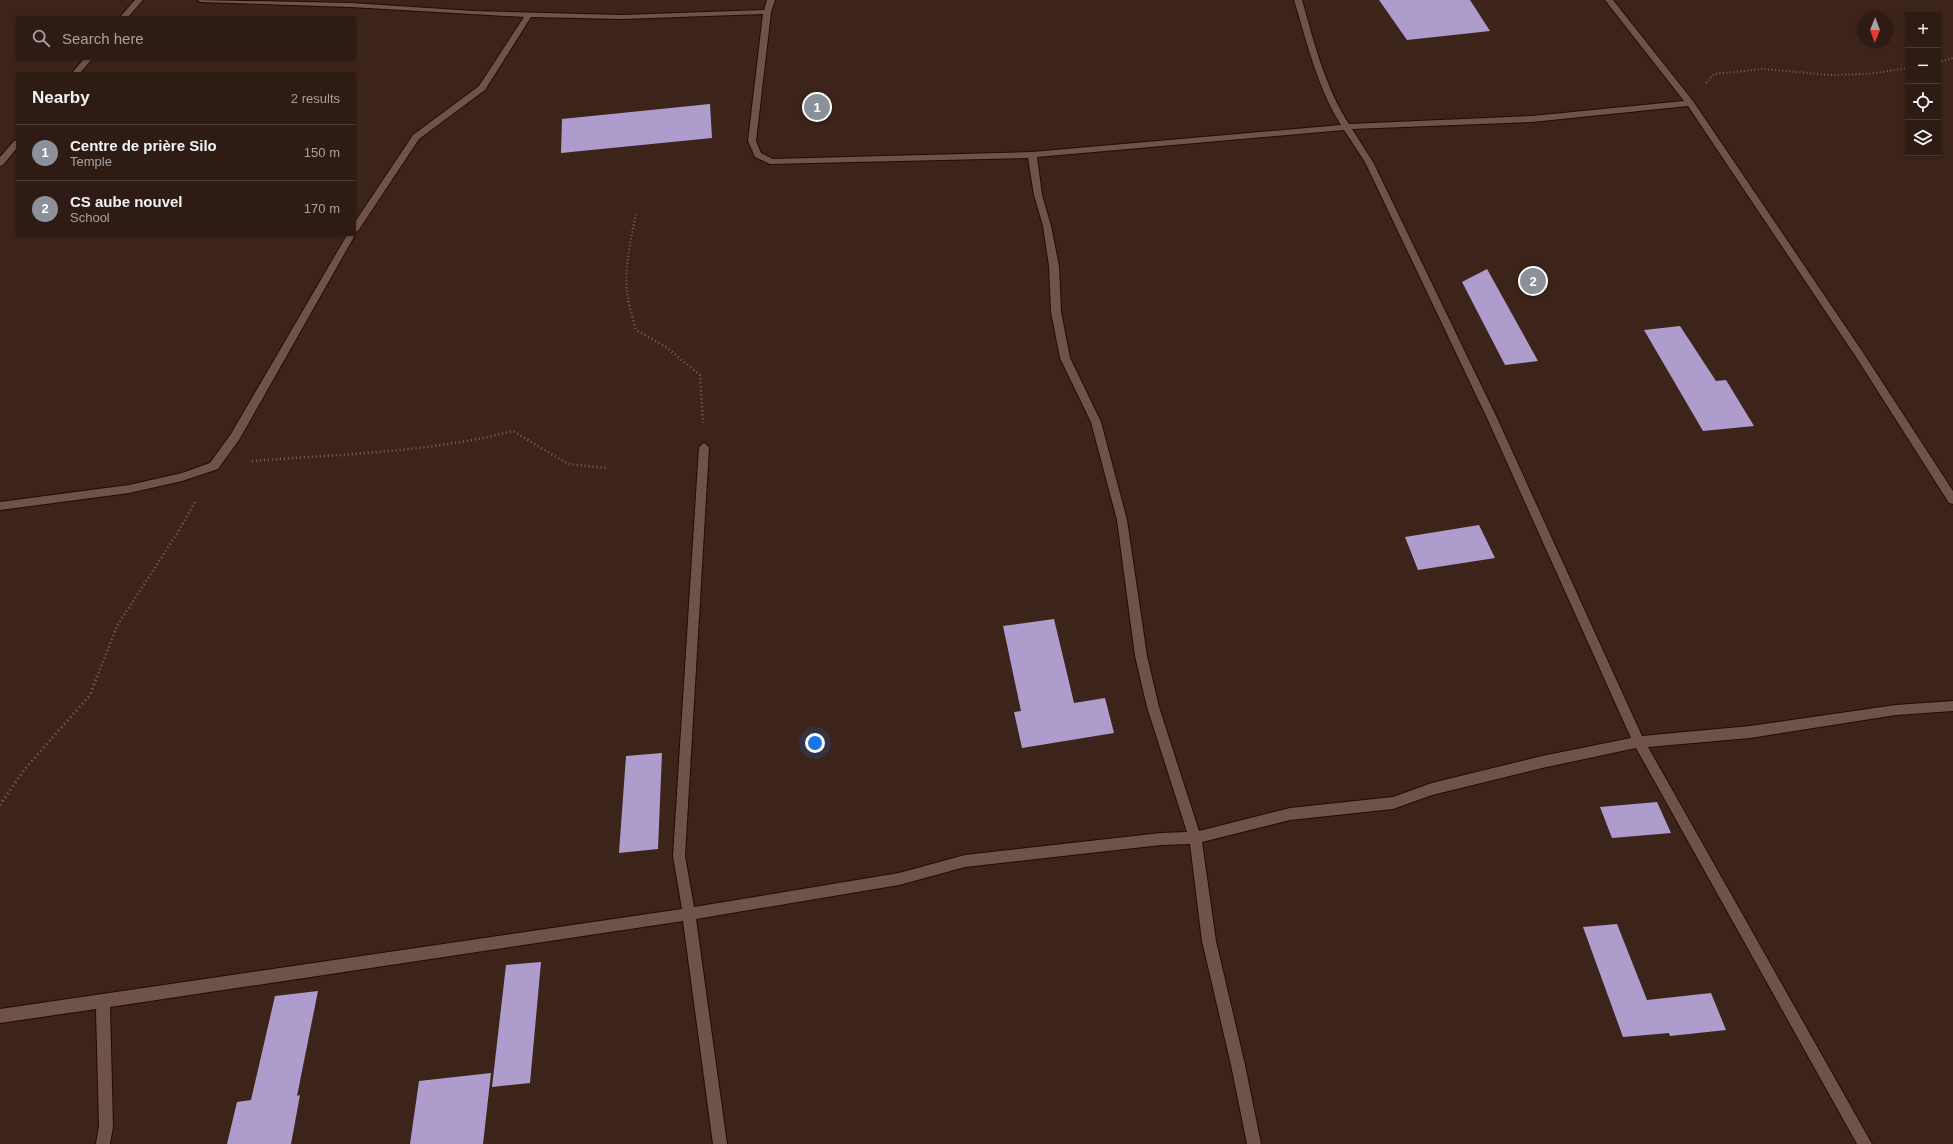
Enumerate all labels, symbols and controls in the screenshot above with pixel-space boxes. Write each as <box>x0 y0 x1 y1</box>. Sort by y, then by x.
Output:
north arrow <box>1857 12 1893 48</box>
map controls <box>1905 12 1941 156</box>
button: + <box>1905 12 1941 48</box>
search box <box>16 16 356 60</box>
icon: search <box>30 27 52 49</box>
text: Search here <box>62 30 144 47</box>
button: − <box>1905 48 1941 84</box>
button: locate <box>1905 84 1941 120</box>
text: Nearby <box>32 88 90 107</box>
text: 2 results <box>291 91 340 106</box>
pin: 1 <box>804 92 830 122</box>
button: layers <box>1905 120 1941 156</box>
text: Centre de prière Silo <box>70 137 217 154</box>
text: 1 <box>41 145 49 160</box>
text: 150 m <box>304 145 340 160</box>
text: Temple <box>70 154 112 169</box>
text: CS aube nouvel <box>70 193 183 210</box>
text: 2 <box>41 201 49 216</box>
text: 170 m <box>304 201 340 216</box>
text: School <box>70 210 110 225</box>
pin: 2 <box>1520 266 1546 296</box>
your location <box>805 733 825 753</box>

